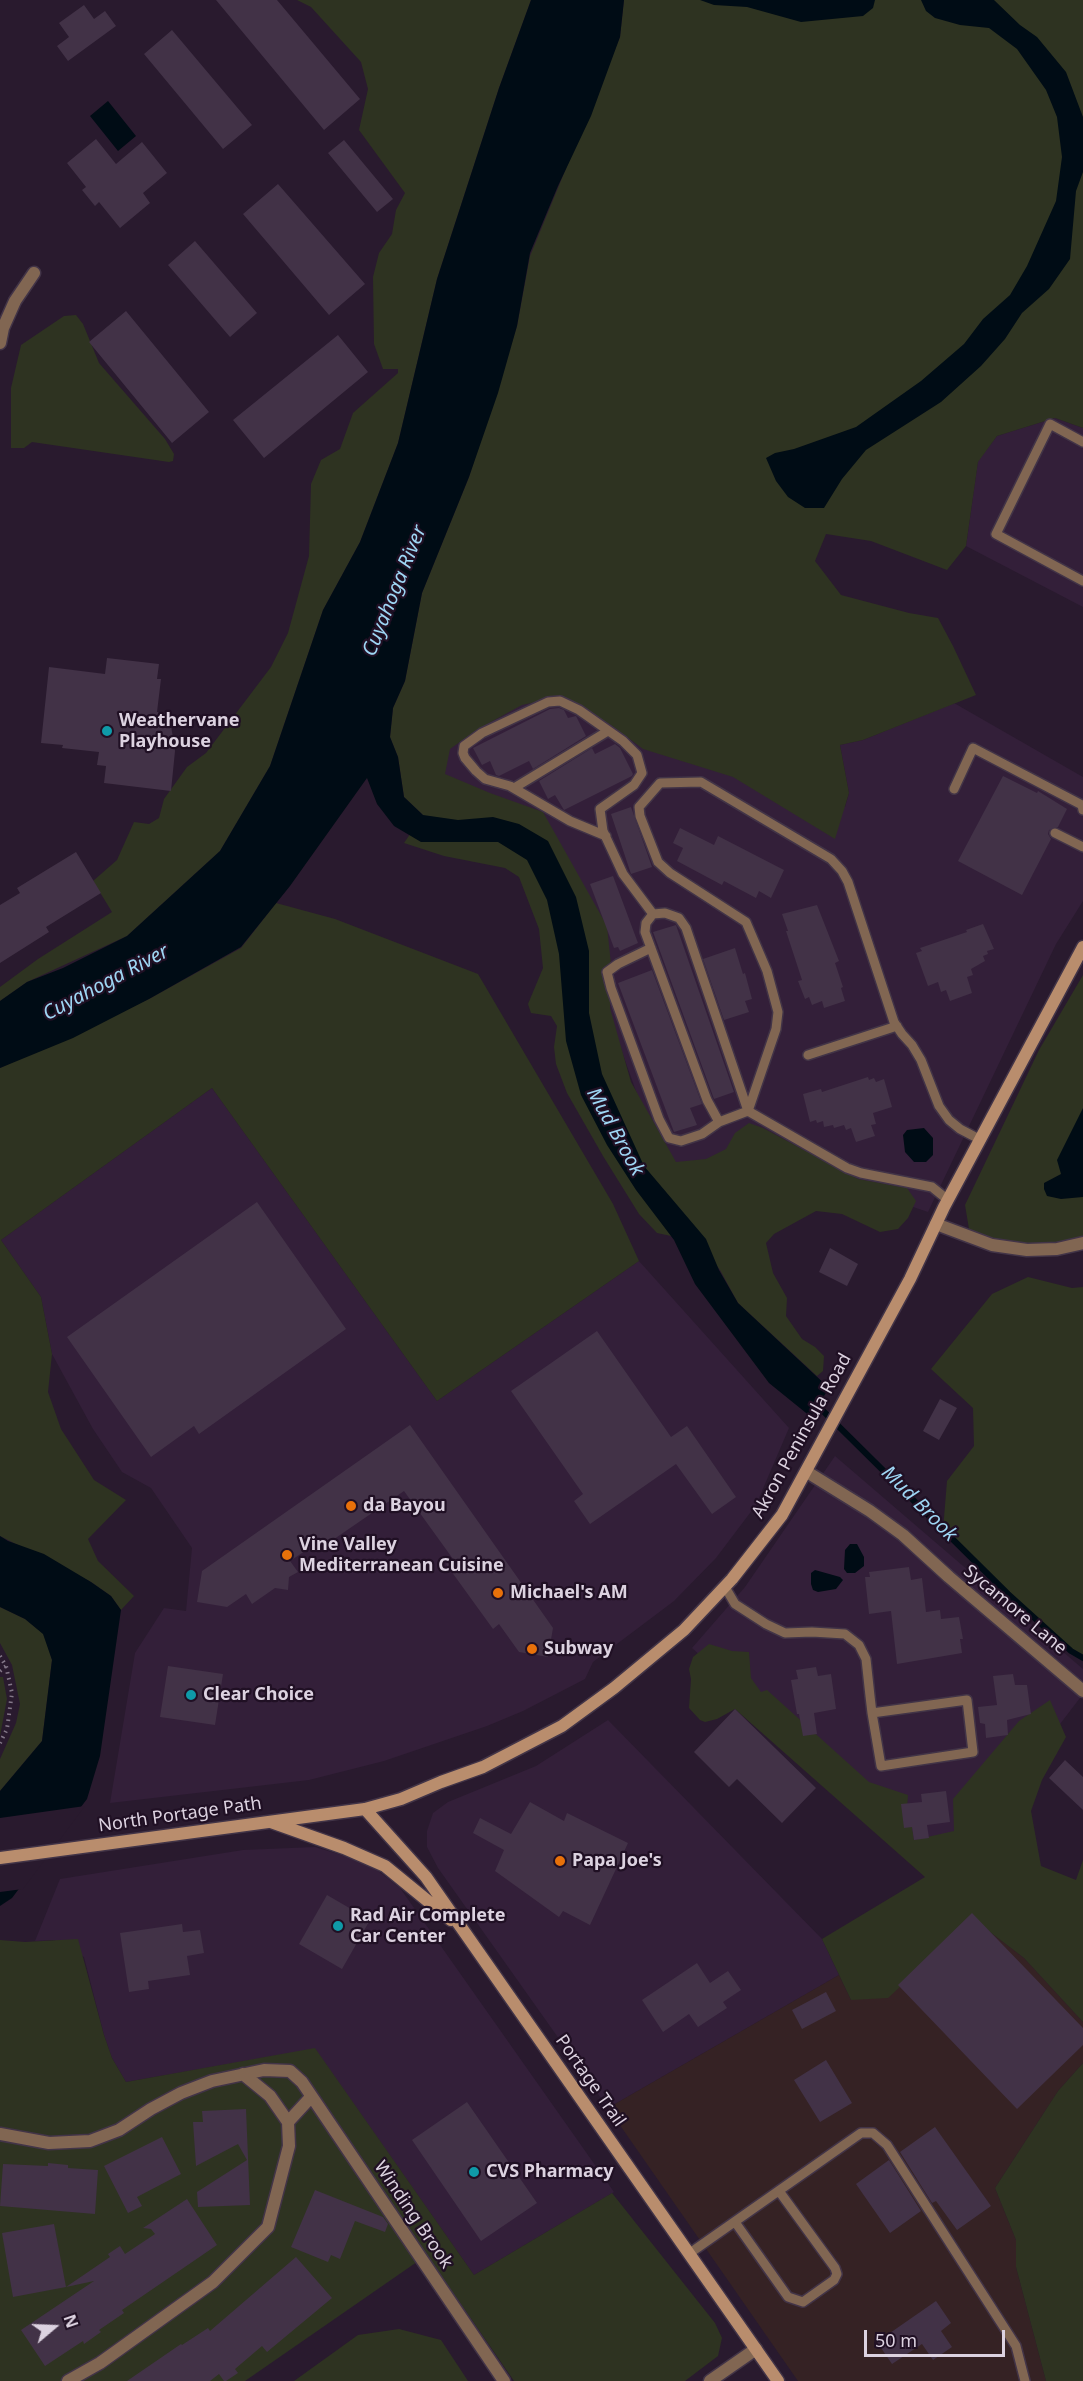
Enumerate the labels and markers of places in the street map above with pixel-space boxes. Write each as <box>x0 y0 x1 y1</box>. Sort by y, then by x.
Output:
place label: Weathervane Playhouse <box>119 710 239 752</box>
marker: Weathervane Playhouse <box>100 724 114 738</box>
place label: da Bayou <box>363 1495 446 1517</box>
marker: da Bayou <box>344 1499 358 1513</box>
place label: Vine Valley Mediterranean Cuisine <box>299 1534 504 1576</box>
marker: Vine Valley Mediterranean Cuisine <box>280 1548 294 1562</box>
place label: Michael's AM <box>510 1582 628 1604</box>
marker: Michael's AM <box>491 1586 505 1600</box>
place label: Subway <box>544 1638 613 1660</box>
marker: Subway <box>525 1642 539 1656</box>
place label: Clear Choice <box>203 1684 314 1706</box>
marker: Clear Choice <box>184 1688 198 1702</box>
place label: Papa Joe's <box>572 1850 662 1872</box>
marker: Papa Joe's <box>553 1854 567 1868</box>
place label: Rad Air Complete Car Center <box>350 1905 506 1948</box>
marker: Rad Air Complete Car Center <box>331 1919 345 1933</box>
place label: CVS Pharmacy <box>486 2161 613 2183</box>
marker: CVS Pharmacy <box>467 2165 481 2179</box>

